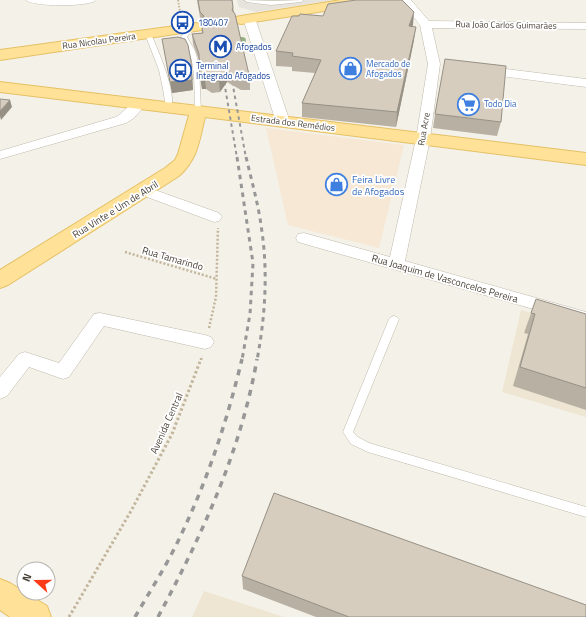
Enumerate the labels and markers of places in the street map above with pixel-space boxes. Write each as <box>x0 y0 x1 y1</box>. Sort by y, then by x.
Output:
bus stop icon: 180407 <box>169 10 195 36</box>
place label: 180407 <box>198 16 228 29</box>
metro station icon: Afogados <box>208 34 234 60</box>
place label: Afogados <box>236 40 272 53</box>
shop icon: Mercado de Afogados <box>337 56 363 82</box>
place label: Mercado de Afogados <box>366 57 411 80</box>
bus stop icon: Terminal Integrado Afogados <box>168 58 194 84</box>
place label: Terminal Integrado Afogados <box>196 59 270 82</box>
supermarket icon: Todo Dia <box>456 91 482 117</box>
place label: Todo Dia <box>484 97 517 110</box>
shop icon: Feira Livre de Afogados <box>324 172 350 198</box>
place label: Feira Livre de Afogados <box>352 172 405 199</box>

